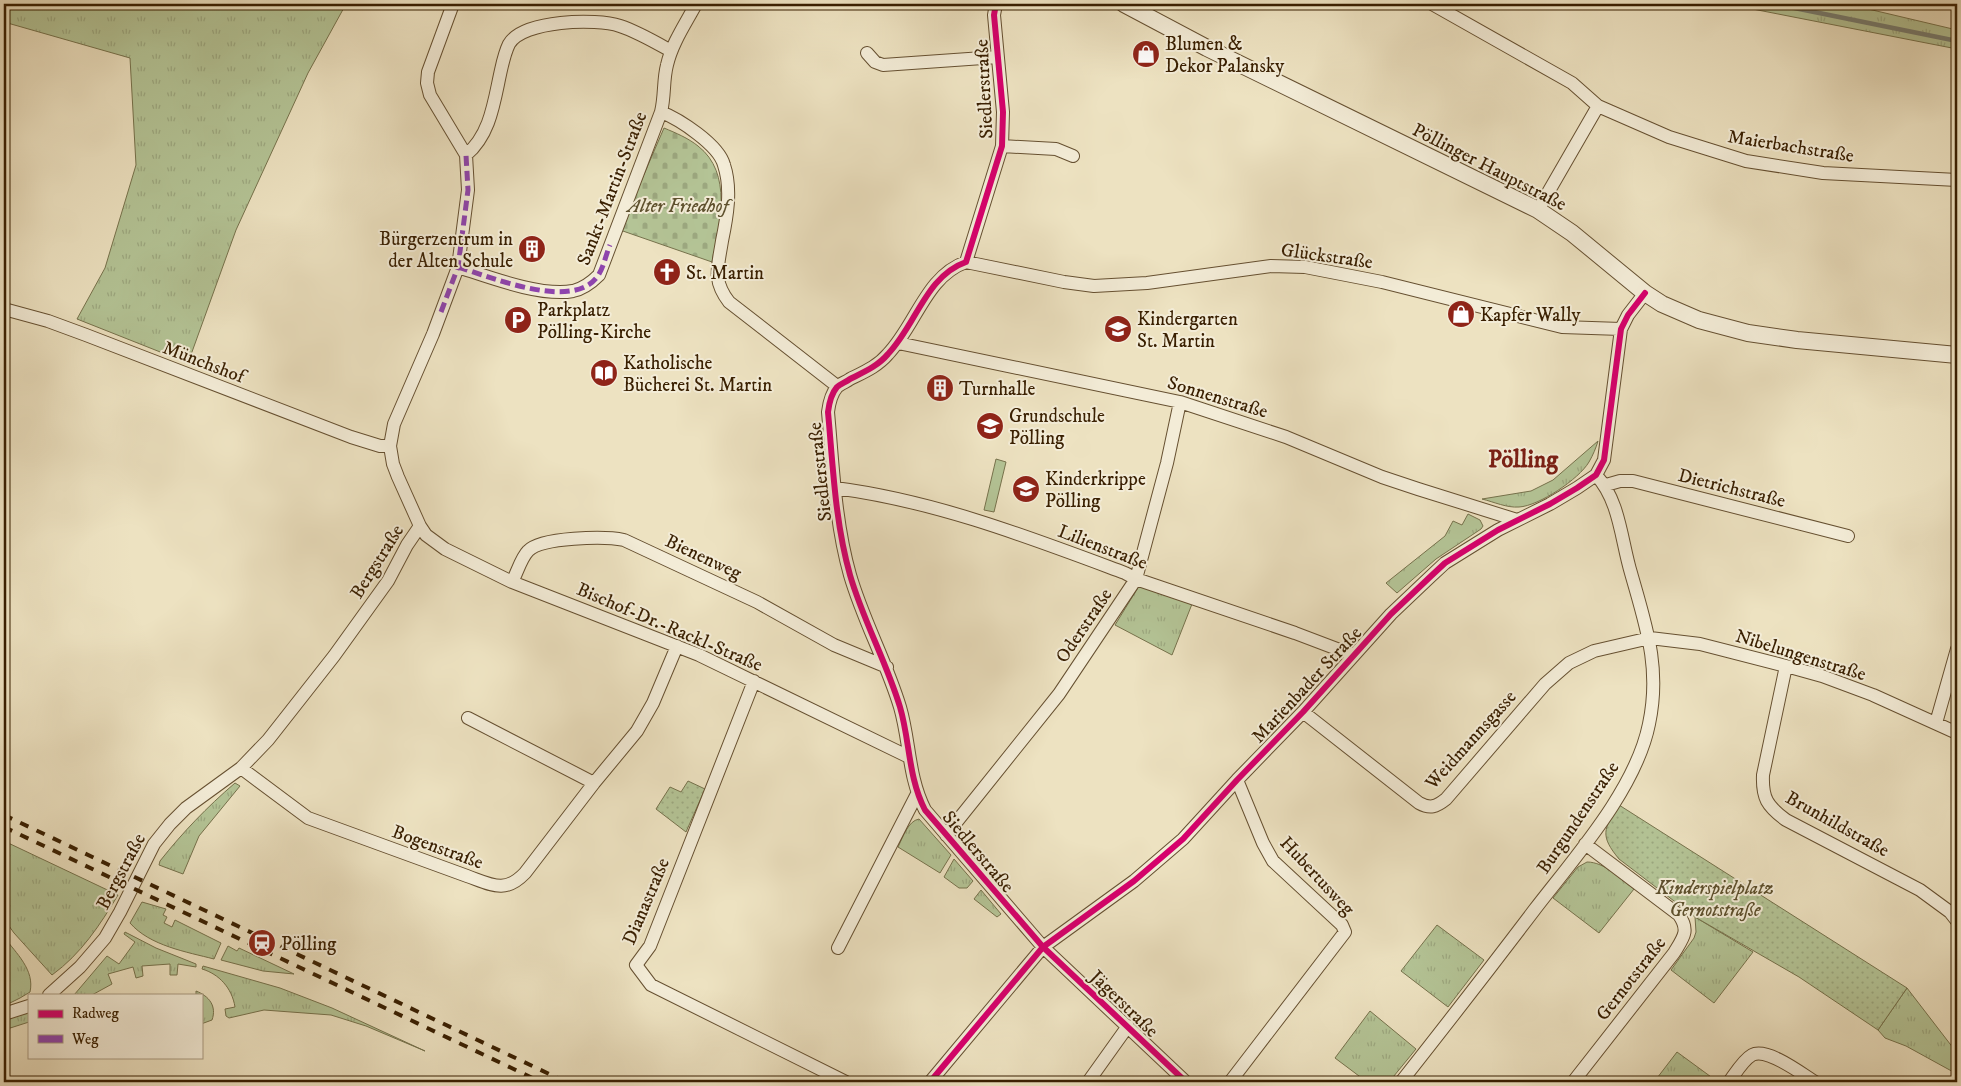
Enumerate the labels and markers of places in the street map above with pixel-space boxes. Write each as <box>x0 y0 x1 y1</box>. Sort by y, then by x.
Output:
place label: Blumen & Dekor Palansky <box>1165 33 1285 78</box>
shop icon: Blumen & Dekor Palansky <box>1131 39 1161 69</box>
place label: Bürgerzentrum in der Alten Schule <box>379 228 513 273</box>
building icon: Bürgerzentrum in der Alten Schule <box>517 234 547 264</box>
church icon: St. Martin <box>652 257 682 287</box>
place label: St. Martin <box>686 262 764 285</box>
place label: Parkplatz Pölling-Kirche <box>537 299 651 344</box>
shop icon: Kapfer Wally <box>1446 299 1476 329</box>
place label: Kapfer Wally <box>1480 304 1581 327</box>
parking icon: Parkplatz Pölling-Kirche <box>503 305 533 335</box>
place label: Kindergarten St. Martin <box>1137 308 1238 353</box>
school or university icon: Kindergarten St. Martin <box>1103 314 1133 344</box>
place label: Katholische Bücherei St. Martin <box>623 352 772 397</box>
library icon: Katholische Bücherei St. Martin <box>589 358 619 388</box>
building icon: Turnhalle <box>925 373 955 403</box>
place label: Turnhalle <box>959 378 1036 401</box>
place label: Grundschule Pölling <box>1009 405 1105 450</box>
school or university icon: Grundschule Pölling <box>975 411 1005 441</box>
place label: Kinderkrippe Pölling <box>1045 468 1146 513</box>
school or university icon: Kinderkrippe Pölling <box>1011 474 1041 504</box>
station icon: Pölling <box>247 928 277 958</box>
place label: Pölling <box>281 933 337 956</box>

